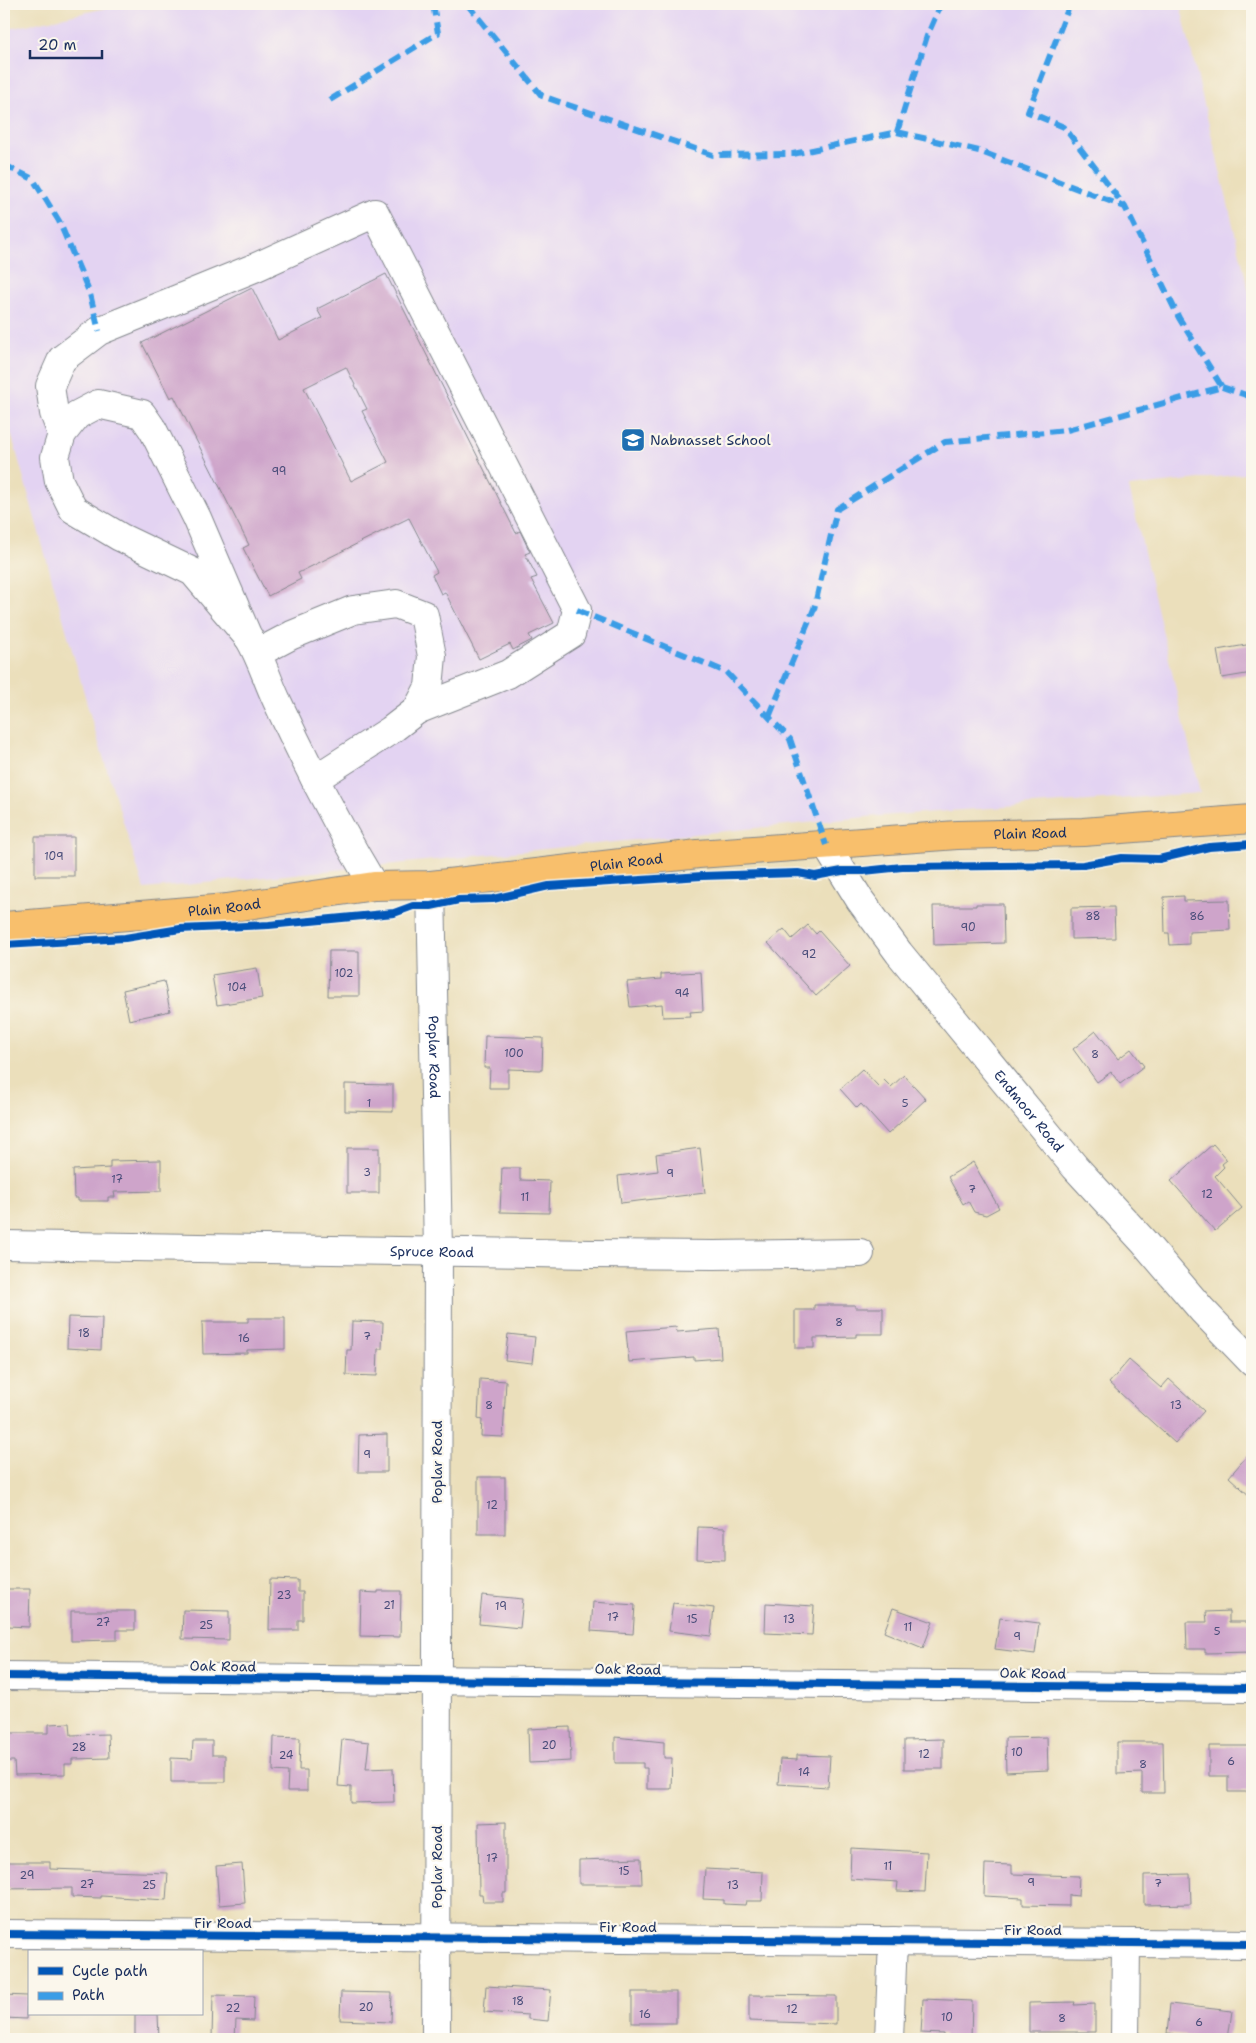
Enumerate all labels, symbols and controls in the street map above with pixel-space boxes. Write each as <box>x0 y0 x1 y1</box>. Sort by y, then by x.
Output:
scale bar <box>30 28 102 60</box>
text: 20 m <box>38 35 77 55</box>
school or university icon: Nabnasset School <box>620 427 646 453</box>
place label: Nabnasset School <box>650 431 771 449</box>
house number: 99 <box>272 464 286 479</box>
street label: Plain Road <box>993 823 1067 843</box>
house number: 109 <box>44 849 64 864</box>
street label: Plain Road <box>589 849 664 875</box>
street label: Plain Road <box>187 894 262 920</box>
house number: 88 <box>1085 909 1101 924</box>
house number: 86 <box>1189 909 1205 924</box>
house number: 90 <box>960 920 976 935</box>
house number: 92 <box>802 947 816 962</box>
house number: 102 <box>334 966 354 981</box>
house number: 104 <box>227 980 247 995</box>
house number: 94 <box>675 986 690 1001</box>
street label: Poplar Road <box>424 1015 444 1099</box>
house number: 100 <box>504 1046 524 1061</box>
house number: 8 <box>1091 1047 1099 1062</box>
street label: Endmoor Road <box>990 1066 1068 1156</box>
house number: 1 <box>367 1096 371 1111</box>
house number: 5 <box>902 1096 909 1111</box>
house number: 3 <box>363 1165 371 1180</box>
house number: 9 <box>666 1166 674 1181</box>
house number: 17 <box>111 1172 123 1187</box>
house number: 7 <box>968 1182 976 1197</box>
house number: 12 <box>1201 1187 1213 1202</box>
house number: 11 <box>521 1190 529 1205</box>
street label: Spruce Road <box>390 1242 474 1261</box>
house number: 8 <box>835 1315 843 1330</box>
house number: 18 <box>78 1326 90 1341</box>
house number: 7 <box>363 1329 371 1344</box>
house number: 16 <box>238 1331 250 1346</box>
house number: 8 <box>485 1398 493 1413</box>
house number: 13 <box>1170 1398 1182 1413</box>
street label: Poplar Road <box>428 1420 446 1504</box>
house number: 9 <box>363 1447 371 1462</box>
house number: 12 <box>486 1498 498 1513</box>
house number: 23 <box>277 1588 291 1603</box>
house number: 21 <box>383 1598 395 1613</box>
house number: 19 <box>495 1599 507 1614</box>
house number: 17 <box>607 1610 619 1625</box>
house number: 15 <box>686 1612 698 1627</box>
house number: 13 <box>783 1612 795 1627</box>
house number: 27 <box>96 1615 111 1630</box>
house number: 25 <box>199 1618 213 1633</box>
house number: 11 <box>904 1620 912 1635</box>
house number: 5 <box>1214 1624 1221 1639</box>
house number: 9 <box>1013 1629 1021 1644</box>
street label: Oak Road <box>190 1656 257 1676</box>
street label: Oak Road <box>595 1659 662 1679</box>
street label: Oak Road <box>1000 1663 1067 1683</box>
house number: 20 <box>541 1738 557 1753</box>
house number: 28 <box>71 1740 87 1755</box>
house number: 10 <box>1011 1745 1023 1760</box>
house number: 12 <box>918 1747 930 1762</box>
house number: 24 <box>279 1748 294 1763</box>
house number: 6 <box>1227 1754 1235 1769</box>
house number: 8 <box>1139 1757 1147 1772</box>
house number: 14 <box>798 1765 810 1780</box>
street label: Poplar Road <box>428 1825 446 1909</box>
house number: 17 <box>486 1851 498 1866</box>
house number: 11 <box>884 1859 892 1874</box>
house number: 15 <box>618 1864 630 1879</box>
house number: 29 <box>20 1868 34 1883</box>
house number: 9 <box>1027 1875 1035 1890</box>
house number: 7 <box>1154 1876 1162 1891</box>
house number: 27 <box>80 1877 95 1892</box>
house number: 25 <box>142 1878 156 1893</box>
house number: 13 <box>727 1878 739 1893</box>
street label: Fir Road <box>194 1914 252 1932</box>
street label: Fir Road <box>599 1918 657 1936</box>
street label: Fir Road <box>1004 1921 1062 1939</box>
legend <box>28 1950 202 2016</box>
text: Cycle path <box>72 1961 148 1981</box>
text: Path <box>72 1985 105 2005</box>
house number: 18 <box>512 1994 524 2009</box>
house number: 20 <box>358 2000 374 2015</box>
house number: 22 <box>226 2001 240 2016</box>
house number: 12 <box>786 2002 798 2017</box>
house number: 16 <box>639 2007 651 2022</box>
house number: 10 <box>941 2010 953 2025</box>
house number: 8 <box>1058 2011 1066 2026</box>
house number: 6 <box>1195 2015 1203 2030</box>

